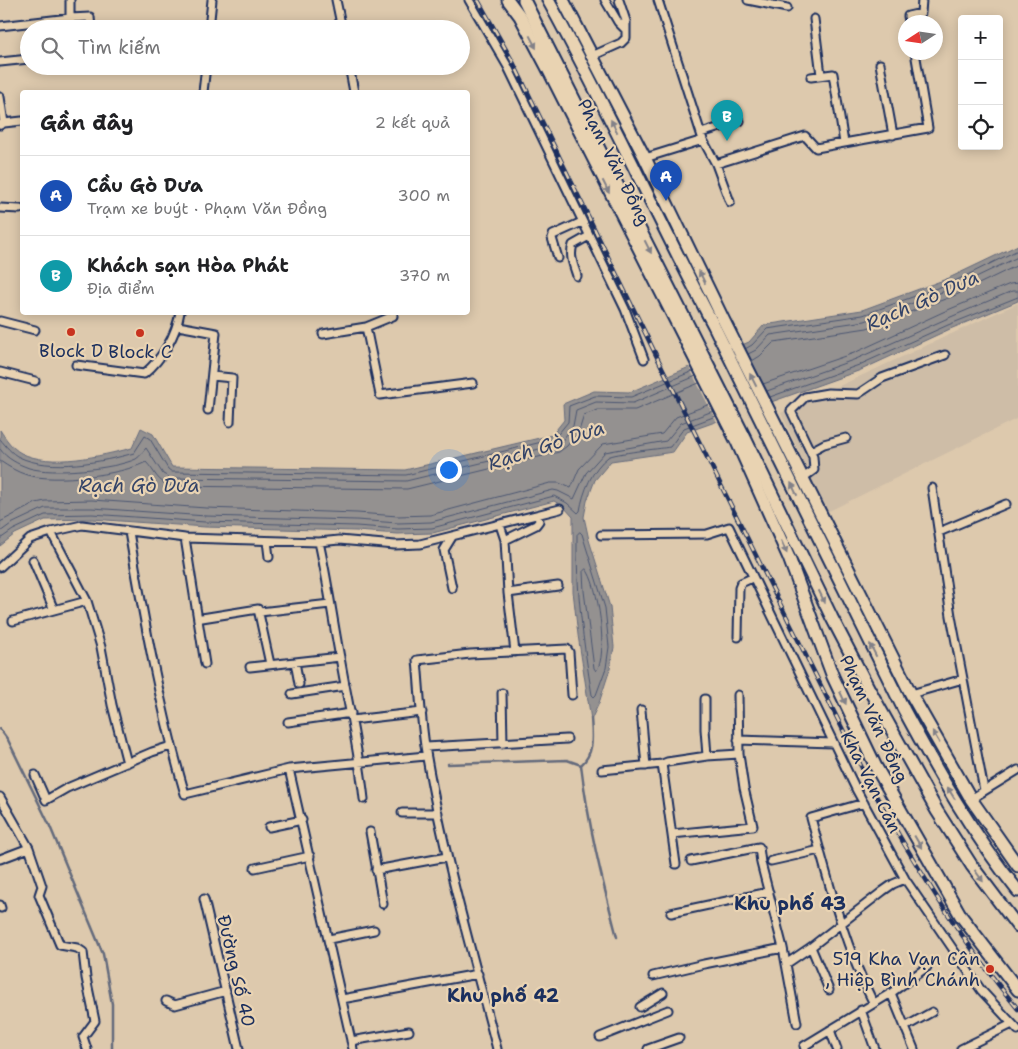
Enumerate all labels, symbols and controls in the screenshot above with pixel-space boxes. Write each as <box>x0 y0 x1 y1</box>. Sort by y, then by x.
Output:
north arrow <box>898 15 943 60</box>
map controls <box>958 15 1003 150</box>
button: + <box>958 15 1003 60</box>
search box <box>20 20 470 75</box>
icon: search <box>38 34 66 62</box>
one-way arrow <box>529 34 537 49</box>
text: Tìm kiếm <box>78 35 161 60</box>
button: − <box>958 60 1003 105</box>
street label: Phạm Văn Đồng <box>572 95 656 229</box>
pin: B <box>711 100 743 141</box>
button: locate <box>958 105 1003 150</box>
text: Gần đây <box>40 109 134 137</box>
text: 2 kết quả <box>375 112 450 133</box>
one-way arrow <box>610 118 618 133</box>
pin: A <box>650 160 682 201</box>
text: Cầu Gò Dưa <box>87 173 203 198</box>
one-way arrow <box>602 180 610 194</box>
text: A <box>50 185 62 206</box>
text: 300 m <box>398 185 450 206</box>
text: Trạm xe buýt · Phạm Văn Đồng <box>87 198 327 219</box>
one-way arrow <box>644 240 652 254</box>
text: Khách sạn Hòa Phát <box>87 253 289 278</box>
water label: Rạch Gò Dưa <box>862 264 983 337</box>
text: B <box>51 265 61 286</box>
text: 370 m <box>399 265 450 286</box>
one-way arrow <box>698 270 707 285</box>
text: Địa điểm <box>87 278 155 299</box>
marker: Block D <box>65 326 77 338</box>
marker: Block C <box>134 327 146 339</box>
place label: Block D <box>39 339 103 363</box>
place label: Block C <box>108 340 172 364</box>
one-way arrow <box>749 372 757 387</box>
water label: Rạch Gò Dưa <box>485 415 608 476</box>
your location <box>436 457 462 483</box>
water label: Rạch Gò Dưa <box>78 473 200 498</box>
one-way arrow <box>790 481 798 496</box>
one-way arrow <box>780 540 788 554</box>
one-way arrow <box>818 590 826 604</box>
one-way arrow <box>869 643 877 657</box>
street label: Phạm Văn Đồng <box>834 651 914 787</box>
one-way arrow <box>839 691 847 705</box>
street label: Kha Vạn Cân <box>835 727 907 837</box>
one-way arrow <box>931 730 940 743</box>
one-way arrow <box>946 786 956 799</box>
one-way arrow <box>914 835 922 850</box>
one-way arrow <box>974 869 984 882</box>
district label: Khu phố 43 <box>734 891 846 916</box>
street label: Đường Số 40 <box>211 913 261 1029</box>
place label: 519 Kha Vạn Cân , Hiệp Bình Chánh <box>826 947 980 992</box>
marker: 519 Kha Vạn Cân , Hiệp Bình Chánh <box>984 963 996 975</box>
district label: Khu phố 42 <box>447 983 559 1008</box>

